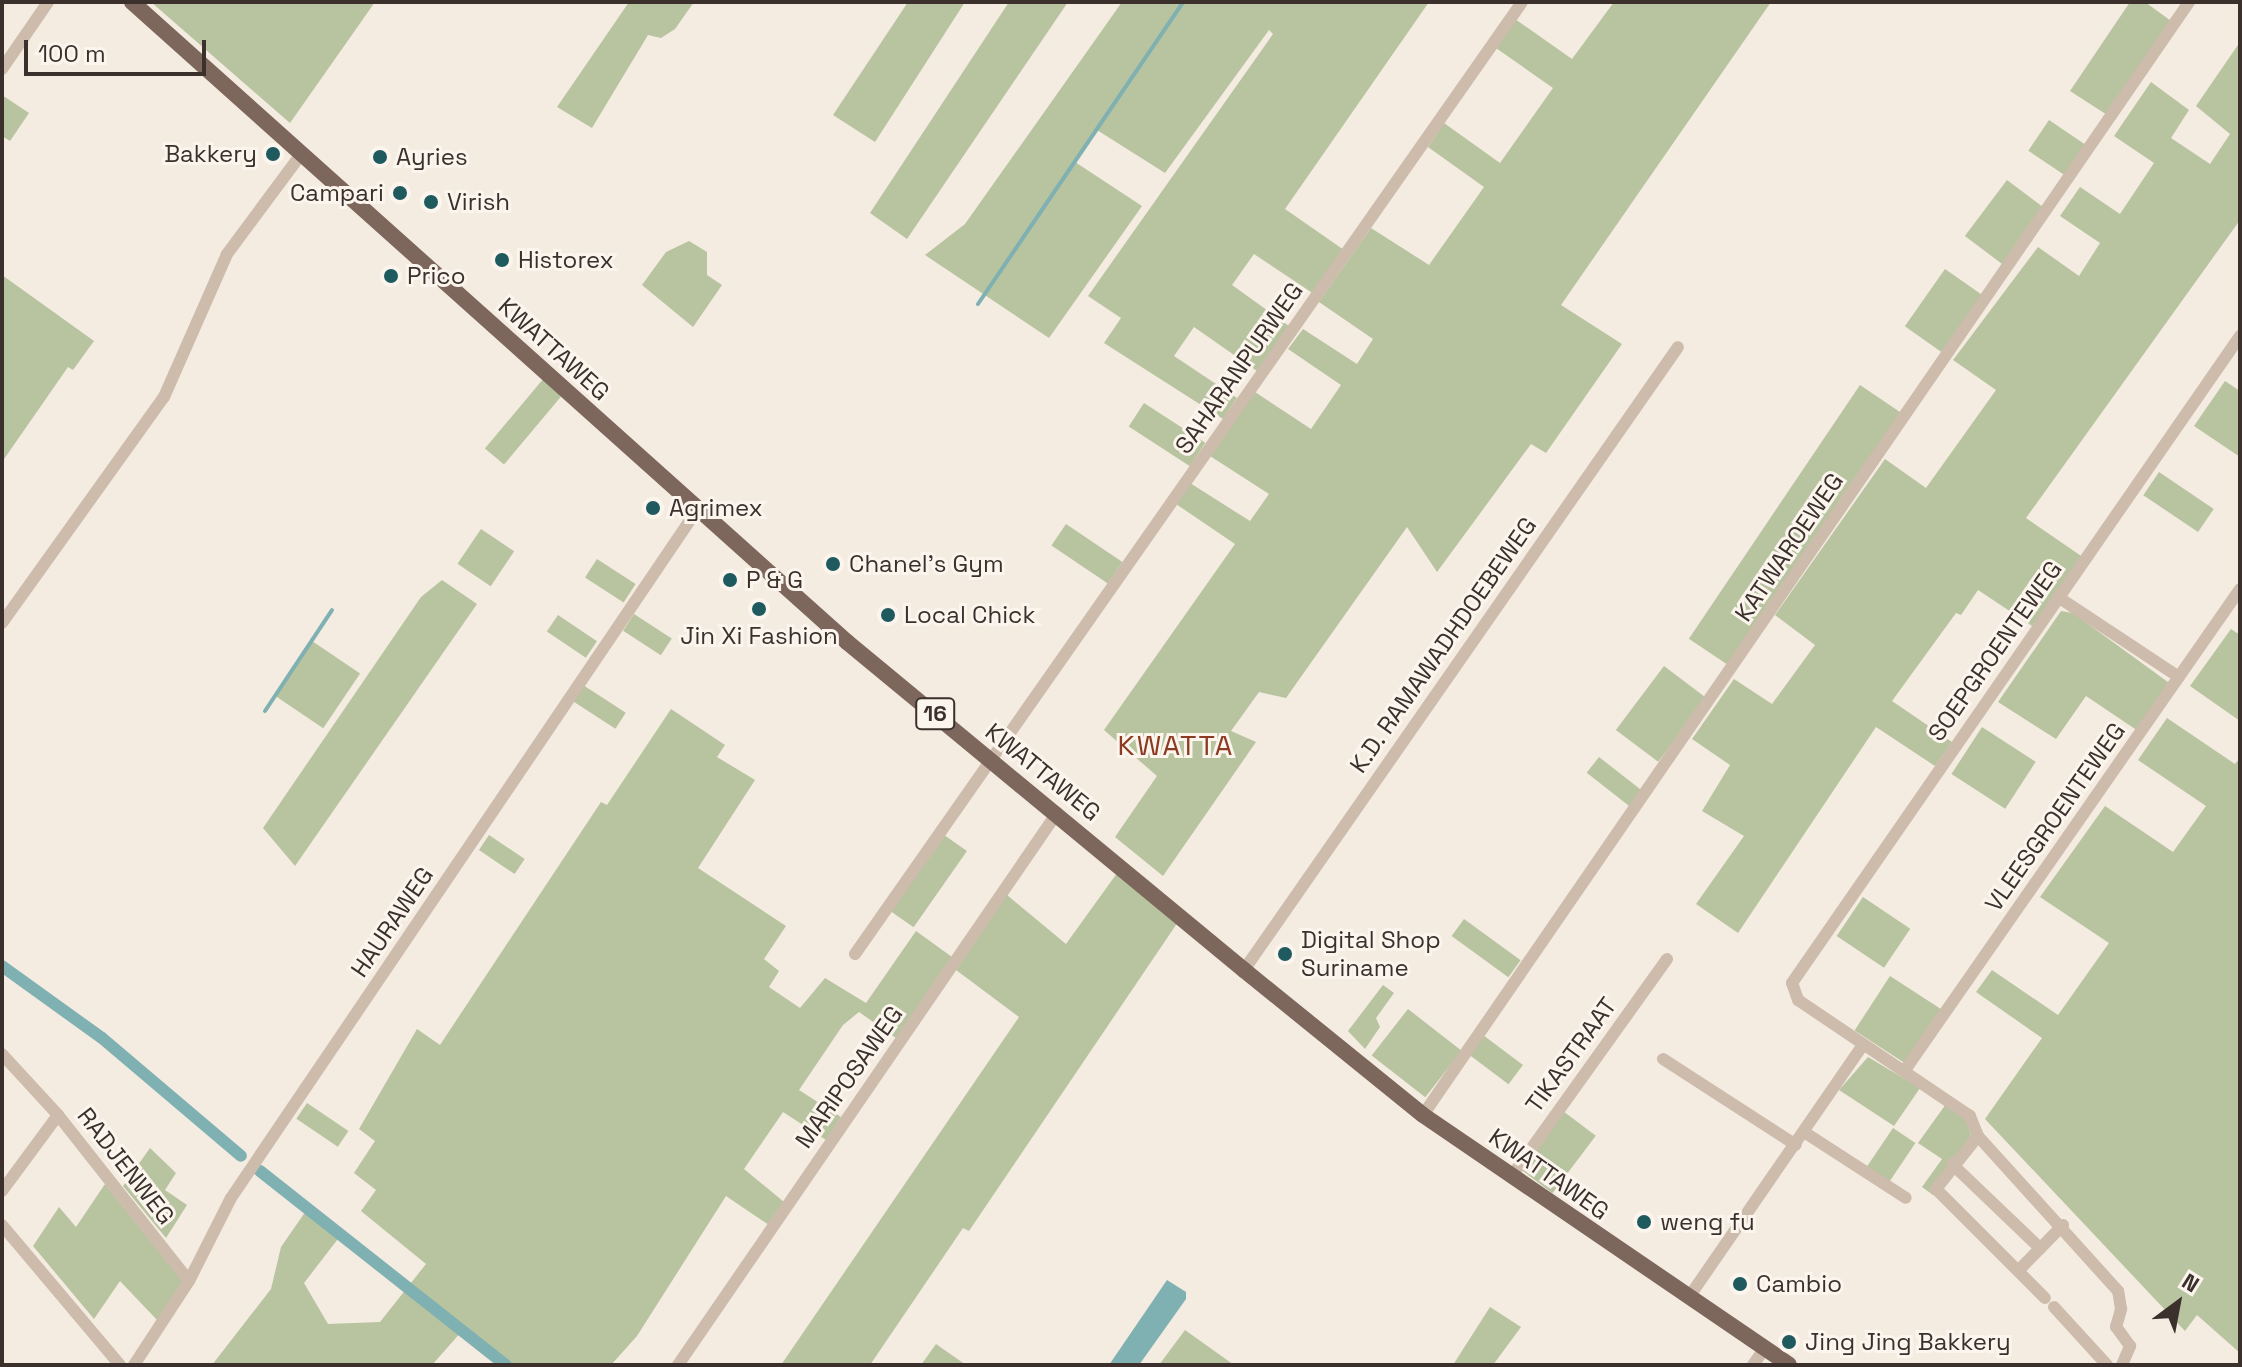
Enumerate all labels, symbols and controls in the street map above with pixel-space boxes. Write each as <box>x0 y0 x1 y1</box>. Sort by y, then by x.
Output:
scale bar <box>28 24 210 74</box>
text: 100 m <box>38 38 106 69</box>
place label: Bakkery <box>164 140 257 168</box>
place label: Ayries <box>396 143 468 171</box>
marker: Bakkery <box>264 145 282 163</box>
marker: Ayries <box>371 148 389 166</box>
place label: Campari <box>290 179 384 207</box>
marker: Campari <box>391 184 409 202</box>
place label: Virish <box>447 188 510 216</box>
marker: Virish <box>422 193 440 211</box>
place label: Historex <box>518 246 614 274</box>
marker: Historex <box>493 251 511 269</box>
place label: Prico <box>407 262 466 290</box>
marker: Prico <box>382 267 400 285</box>
street label: SAHARANPURWEG <box>1169 277 1309 459</box>
street label: KWATTAWEG <box>492 292 616 406</box>
street label: KATWAROEWEG <box>1729 467 1849 627</box>
place label: Agrimex <box>669 494 763 522</box>
marker: Agrimex <box>644 499 662 517</box>
street label: K.D. RAMAWADHDOEBEWEG <box>1343 511 1543 779</box>
place label: Chanel's Gym <box>849 550 1004 578</box>
marker: Chanel's Gym <box>824 555 842 573</box>
street label: SOEPGROENTEWEG <box>1922 555 2068 747</box>
place label: P & G <box>746 566 803 594</box>
marker: P & G <box>721 571 739 589</box>
marker: Jin Xi Fashion <box>750 600 768 618</box>
place label: Local Chick <box>904 601 1035 629</box>
marker: Local Chick <box>879 606 897 624</box>
place label: Jin Xi Fashion <box>680 622 838 650</box>
road number: 16 <box>915 696 955 732</box>
street label: KWATTAWEG <box>980 717 1106 827</box>
street label: VLEESGROENTEWEG <box>1979 717 2131 917</box>
district label: KWATTA <box>1118 728 1234 762</box>
street label: HAURAWEG <box>345 862 439 982</box>
place label: Digital Shop Suriname <box>1301 926 1441 982</box>
marker: Digital Shop Suriname <box>1276 945 1294 963</box>
street label: TIKASTRAAT <box>1520 992 1622 1118</box>
street label: MARIPOSAWEG <box>789 1000 909 1154</box>
street label: RADJENWEG <box>71 1102 181 1230</box>
street label: KWATTAWEG <box>1484 1122 1614 1226</box>
place label: weng fu <box>1660 1208 1755 1236</box>
marker: weng fu <box>1635 1213 1653 1231</box>
north arrow <box>2138 1263 2218 1343</box>
text: N <box>2177 1267 2204 1298</box>
place label: Cambio <box>1756 1270 1842 1298</box>
marker: Cambio <box>1731 1275 1749 1293</box>
place label: Jing Jing Bakkery <box>1805 1328 2011 1356</box>
marker: Jing Jing Bakkery <box>1780 1333 1798 1351</box>

